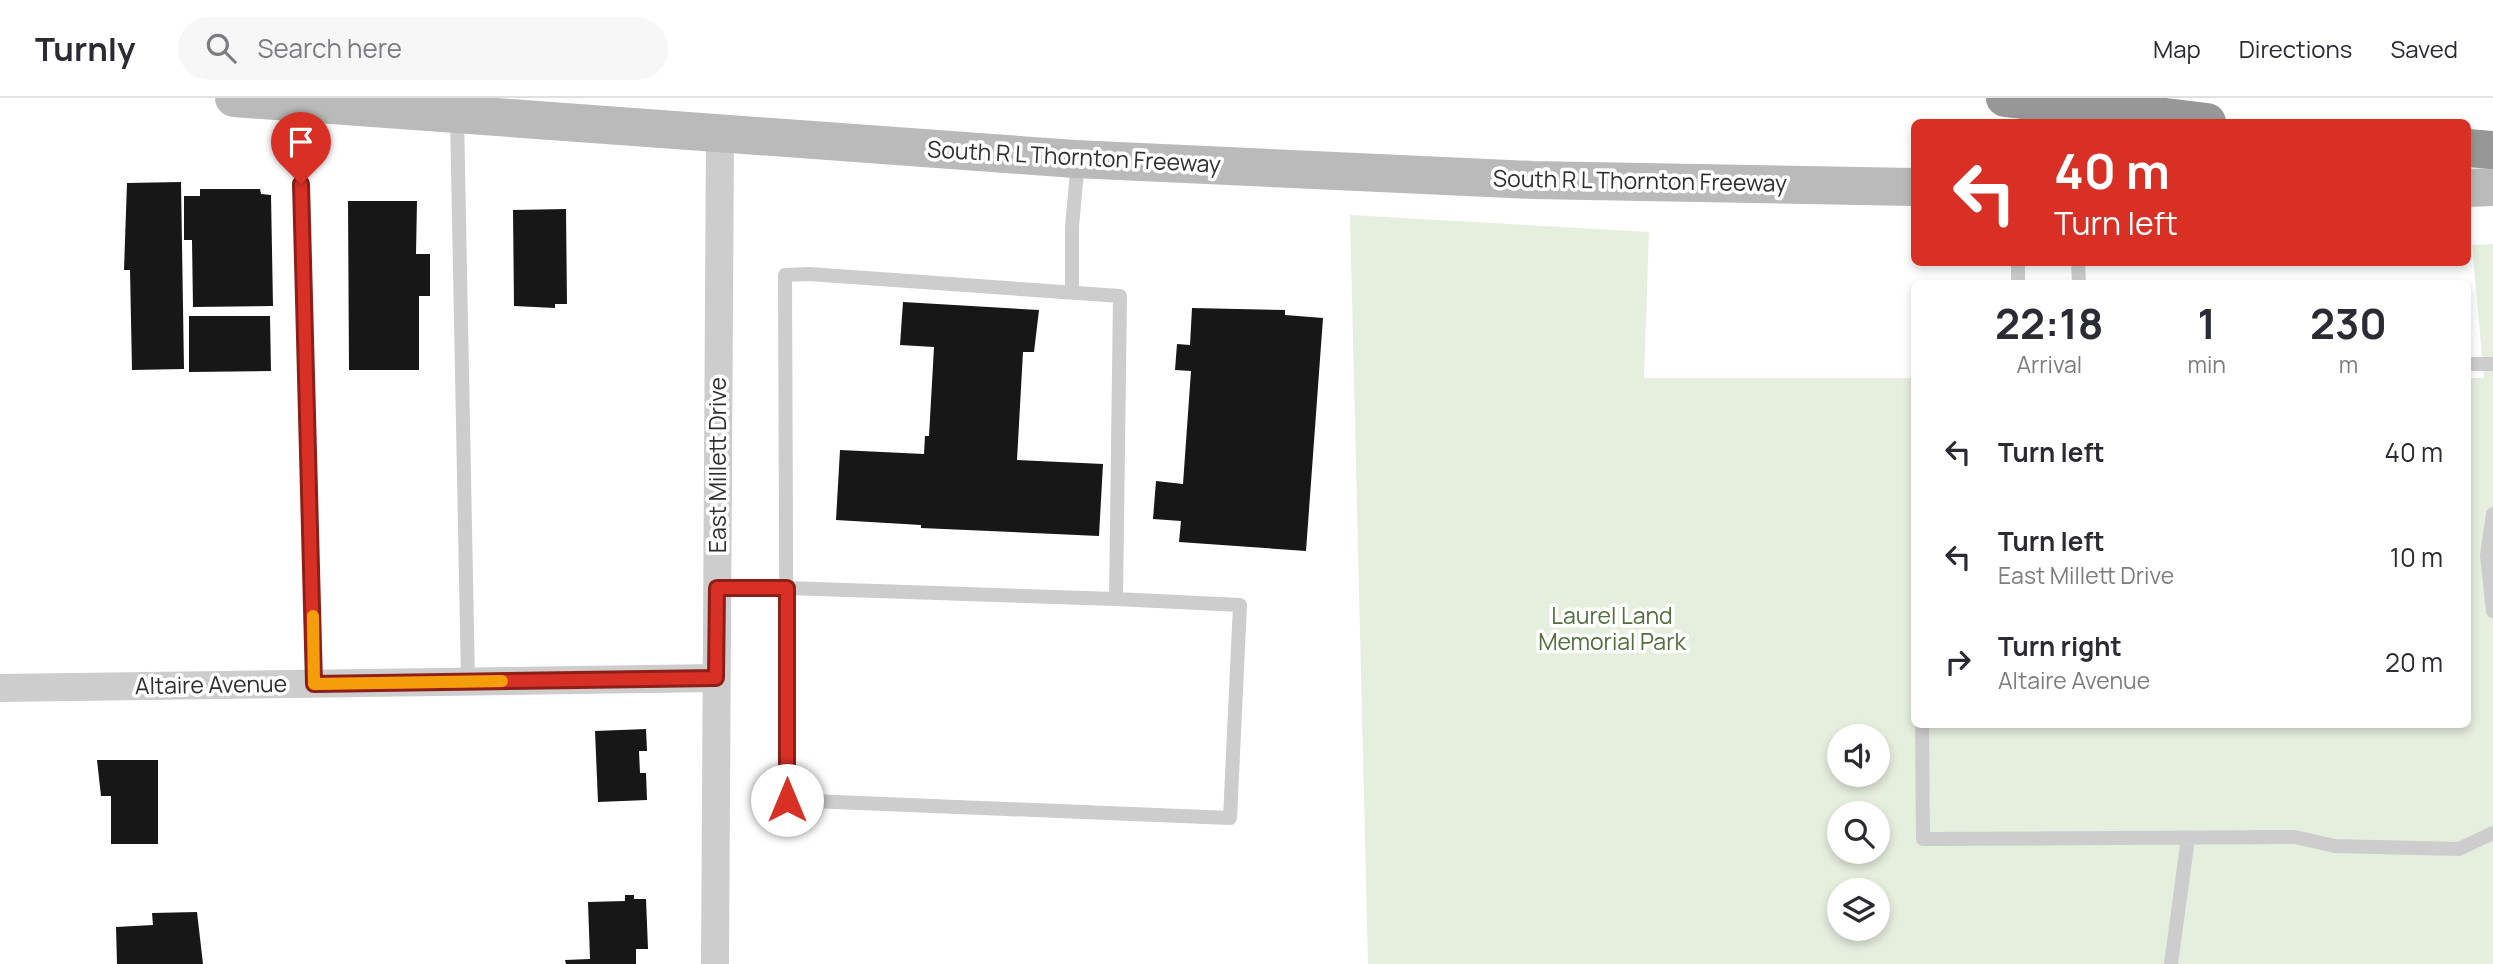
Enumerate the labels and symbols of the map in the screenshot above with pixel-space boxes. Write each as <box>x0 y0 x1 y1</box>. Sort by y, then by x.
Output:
pin <box>271 112 331 184</box>
street label: South R L Thornton Freeway <box>926 132 1222 180</box>
street label: South R L Thornton Freeway <box>1493 161 1787 199</box>
street label: East Millett Drive <box>701 377 733 553</box>
park label: Laurel Land Memorial Park <box>1538 599 1686 657</box>
street label: Altaire Avenue <box>135 667 287 701</box>
position arrow <box>750 763 824 837</box>

